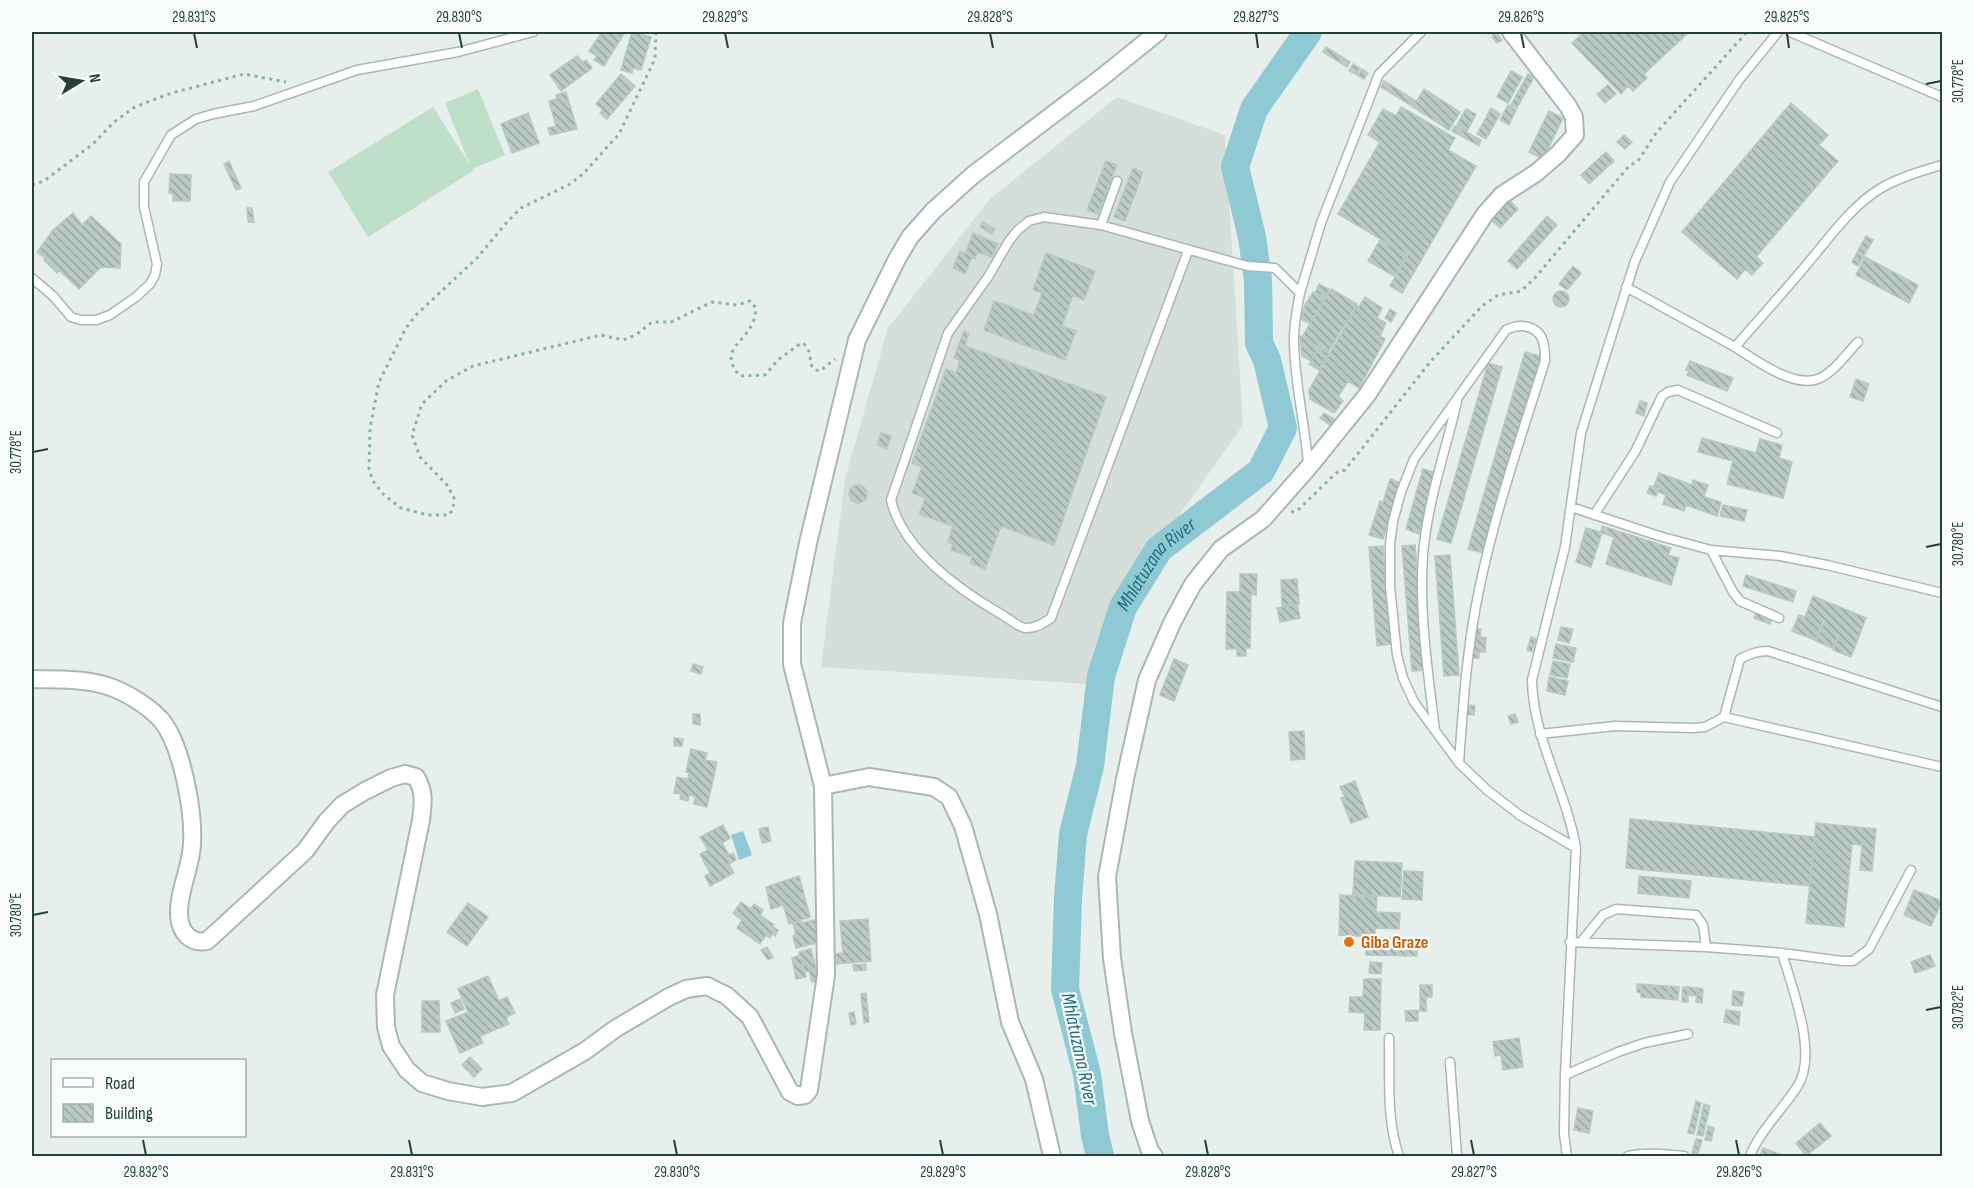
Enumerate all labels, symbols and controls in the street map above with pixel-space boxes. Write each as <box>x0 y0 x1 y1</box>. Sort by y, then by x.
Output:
text: 29.831°S <box>172 8 216 27</box>
text: 29.830°S <box>436 8 482 27</box>
text: 29.829°S <box>702 8 748 27</box>
text: 29.828°S <box>967 8 1013 27</box>
text: 29.827°S <box>1233 8 1279 27</box>
text: 29.826°S <box>1498 8 1544 27</box>
text: 29.825°S <box>1764 8 1810 27</box>
north arrow <box>51 51 111 111</box>
text: 30.778°E <box>1949 59 1968 103</box>
text: N <box>84 72 104 84</box>
text: 30.778°E <box>7 430 26 474</box>
water label: Mhlatuzana River <box>1112 512 1202 615</box>
text: 30.780°E <box>1949 522 1968 566</box>
text: 30.780°E <box>7 893 26 937</box>
place label: Giba Graze <box>1361 932 1429 953</box>
marker: Giba Graze <box>1342 935 1356 949</box>
text: 30.782°E <box>1949 985 1968 1029</box>
water label: Mhlatuzana River <box>1055 991 1103 1109</box>
legend <box>51 1059 246 1137</box>
text: Road <box>105 1073 135 1094</box>
text: Building <box>105 1103 153 1124</box>
text: 29.832°S <box>123 1163 169 1182</box>
text: 29.831°S <box>390 1163 434 1182</box>
text: 29.830°S <box>654 1163 700 1182</box>
text: 29.829°S <box>920 1163 966 1182</box>
text: 29.828°S <box>1185 1163 1231 1182</box>
text: 29.827°S <box>1451 1163 1497 1182</box>
text: 29.826°S <box>1716 1163 1762 1182</box>

